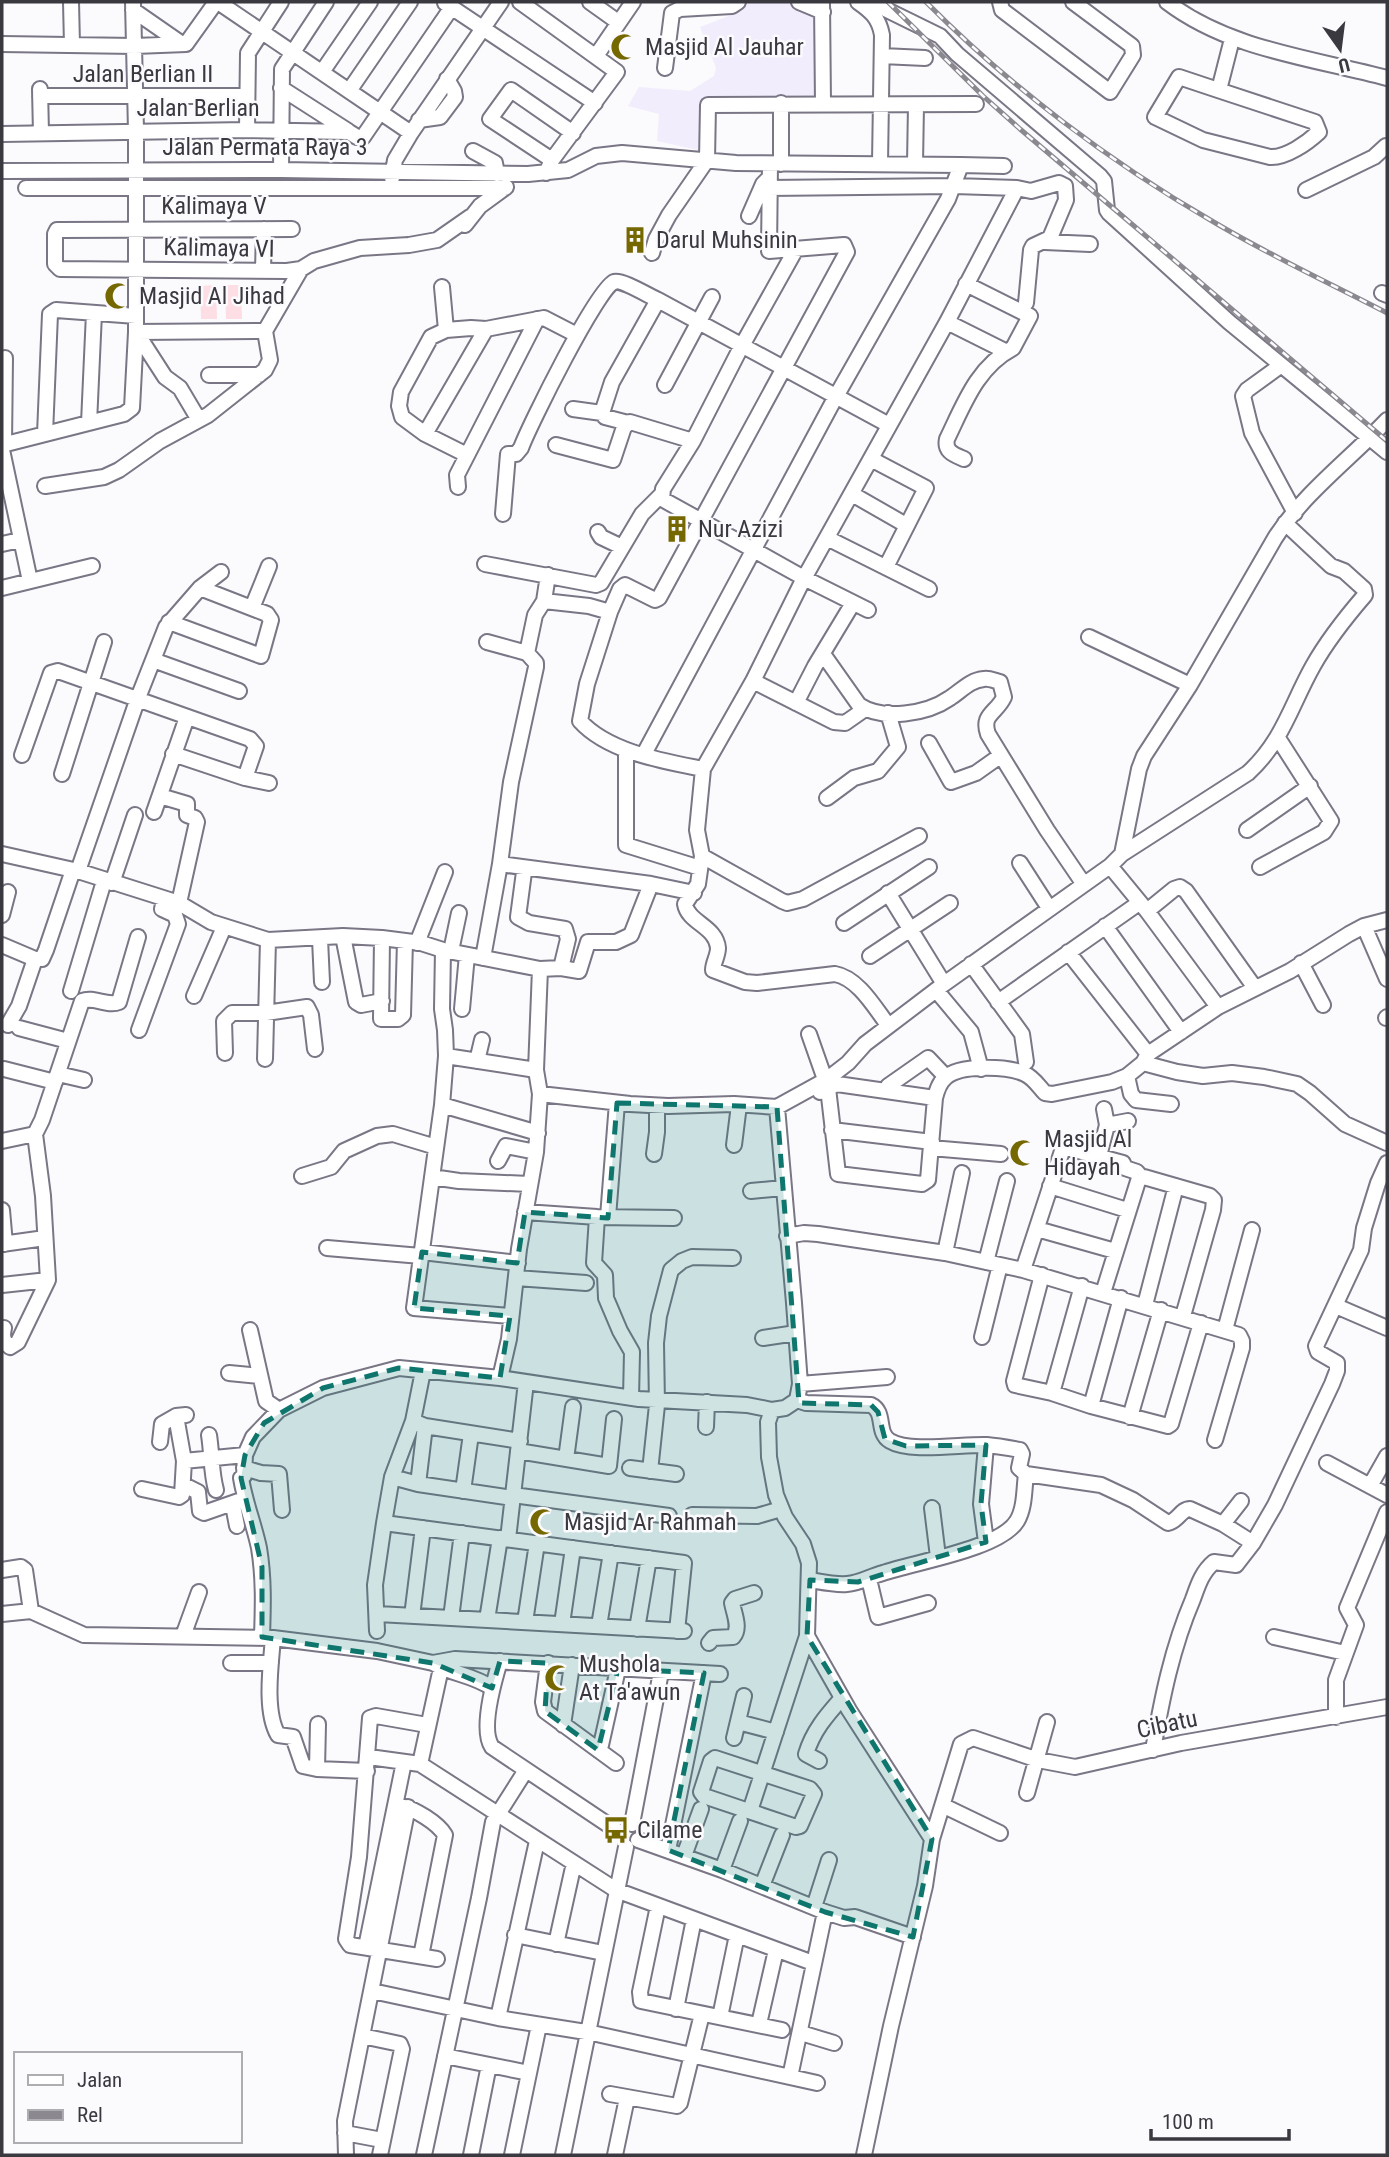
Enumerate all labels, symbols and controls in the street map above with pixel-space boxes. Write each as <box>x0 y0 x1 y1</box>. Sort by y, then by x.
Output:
north arrow <box>1305 14 1375 84</box>
mosque icon: Masjid Al Jauhar <box>609 32 639 62</box>
place label: Masjid Al Jauhar <box>645 33 804 61</box>
text: U <box>1336 53 1352 77</box>
street label: Jalan Berlian II <box>73 60 213 88</box>
street label: Jalan Berlian <box>136 94 260 122</box>
street label: Jalan Permata Raya 3 <box>162 133 368 161</box>
street label: Kalimaya V <box>161 192 267 220</box>
building icon: Darul Muhsinin <box>620 225 650 255</box>
place label: Darul Muhsinin <box>656 226 798 254</box>
street label: Kalimaya VI <box>163 233 275 263</box>
mosque icon: Masjid Al Jihad <box>103 281 133 311</box>
place label: Masjid Al Jihad <box>139 282 285 310</box>
building icon: Nur Azizi <box>662 514 692 544</box>
place label: Nur Azizi <box>698 515 783 543</box>
place label: Masjid Al Hidayah <box>1044 1125 1132 1181</box>
mosque icon: Masjid Al Hidayah <box>1008 1138 1038 1168</box>
mosque icon: Masjid Ar Rahmah <box>528 1507 558 1537</box>
place label: Masjid Ar Rahmah <box>564 1508 737 1536</box>
place label: Mushola At Ta'awun <box>579 1650 681 1706</box>
mosque icon: Mushola At Ta'awun <box>543 1663 573 1693</box>
street label: Cibatu <box>1134 1704 1200 1744</box>
bus stop icon: Cilame <box>601 1815 631 1845</box>
place label: Cilame <box>637 1816 702 1844</box>
legend <box>14 2052 242 2143</box>
text: Jalan <box>77 2068 122 2092</box>
scale bar <box>1151 2098 1289 2142</box>
text: Rel <box>77 2103 103 2127</box>
text: 100 m <box>1162 2110 1214 2134</box>

